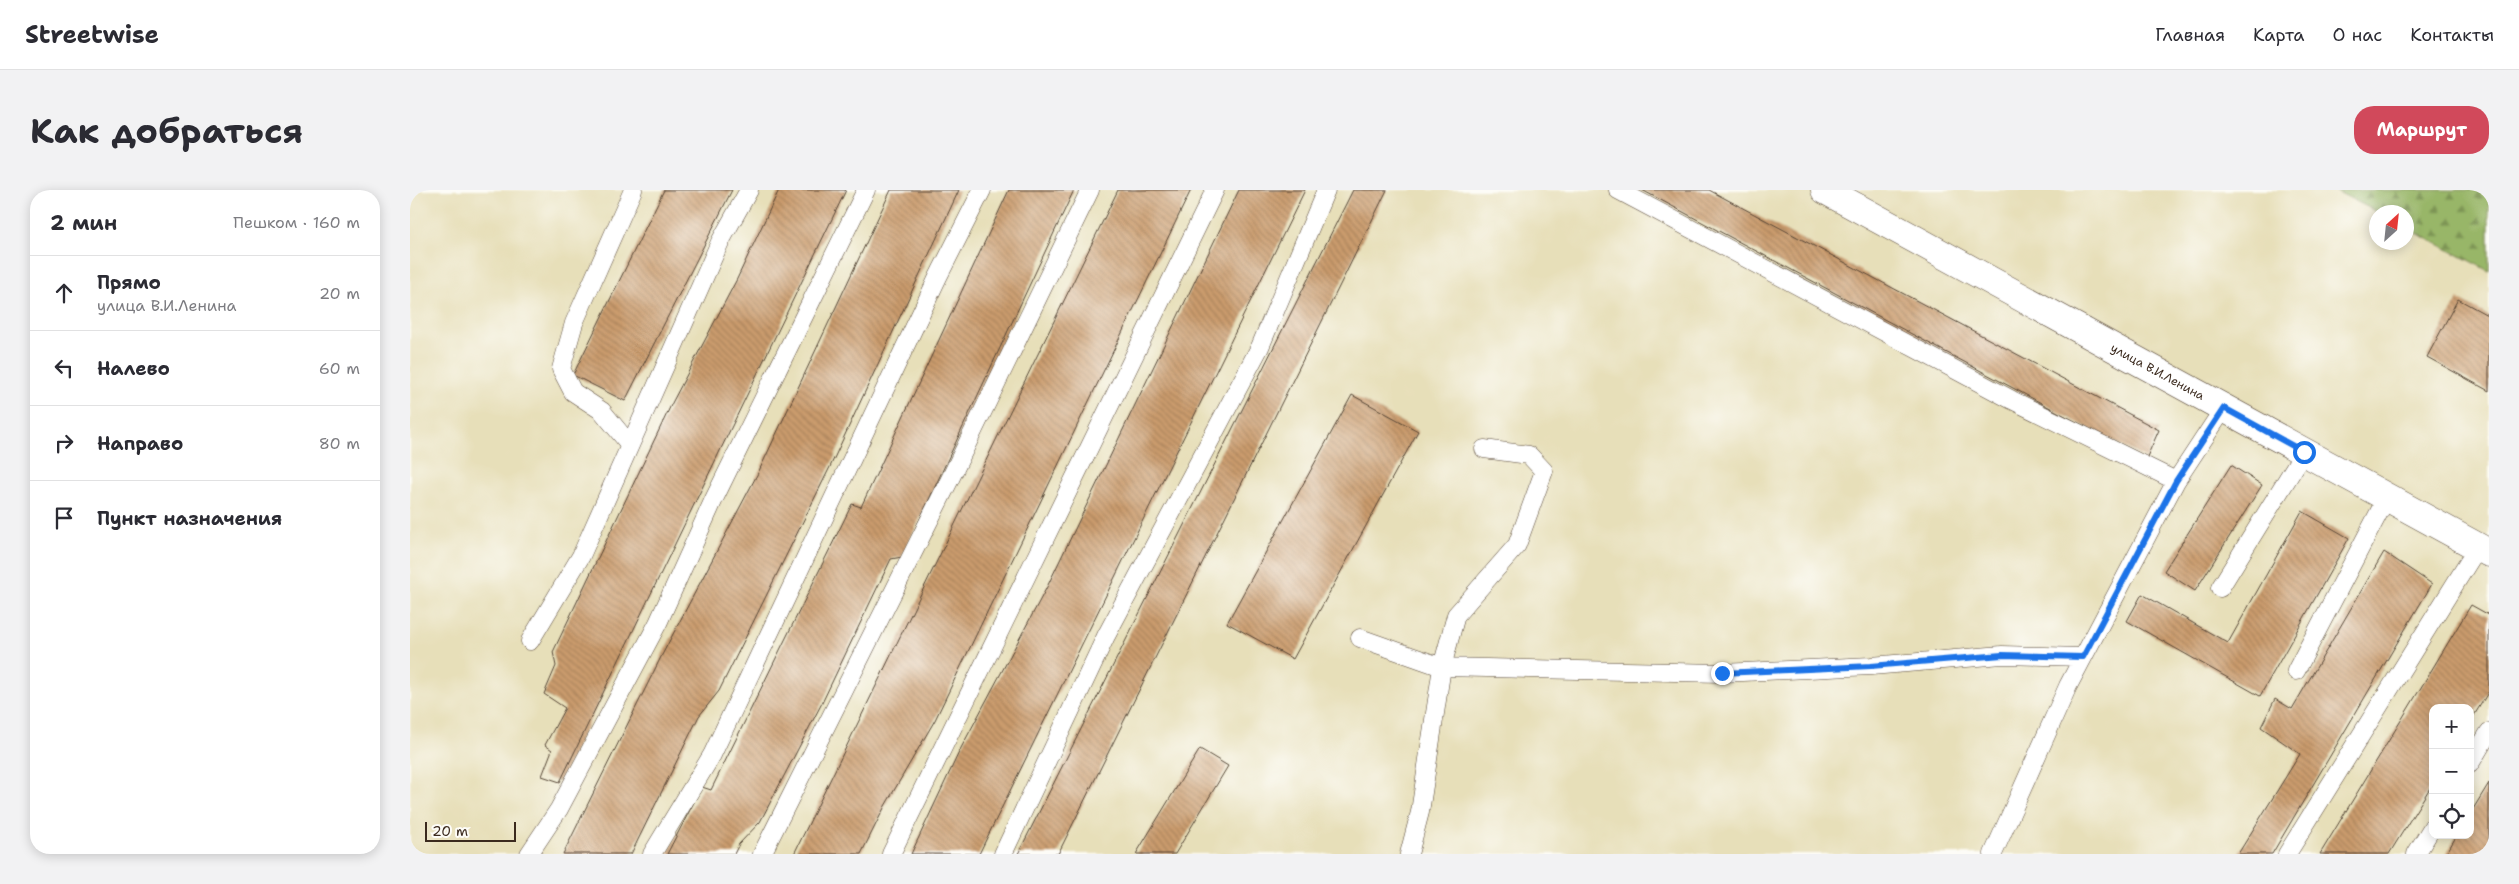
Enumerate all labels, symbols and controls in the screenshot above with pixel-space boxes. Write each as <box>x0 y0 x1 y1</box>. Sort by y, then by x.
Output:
text: Streetwise <box>25 19 159 51</box>
text: Главная <box>2155 23 2225 47</box>
text: Карта <box>2253 23 2305 47</box>
text: О нас <box>2333 23 2382 47</box>
text: Контакты <box>2410 23 2494 47</box>
button: Маршрут <box>2354 106 2489 154</box>
text: Как добраться <box>30 107 303 154</box>
north arrow <box>2369 205 2414 250</box>
text: 2 мин <box>50 209 117 237</box>
text: Пешком · 160 m <box>233 212 360 233</box>
text: Прямо <box>97 270 161 295</box>
icon: ahead <box>50 279 78 307</box>
text: 20 m <box>319 283 360 304</box>
text: улица В.И.Ленина <box>97 295 237 316</box>
street label: улица В.И.Ленина <box>2108 340 2208 404</box>
icon: left <box>50 354 78 382</box>
text: Налево <box>97 356 170 381</box>
text: 60 m <box>319 358 360 379</box>
icon: right <box>50 429 78 457</box>
text: Направо <box>97 431 183 456</box>
text: 80 m <box>319 433 360 454</box>
route start <box>2293 441 2316 464</box>
icon: arrive <box>50 504 78 532</box>
text: Пункт назначения <box>97 506 282 531</box>
route end <box>1711 662 1734 685</box>
map controls <box>2429 704 2474 839</box>
button: + <box>2429 704 2474 749</box>
button: − <box>2429 749 2474 794</box>
button: locate <box>2429 794 2474 839</box>
scale bar <box>425 819 516 842</box>
text: 20 m <box>432 822 468 840</box>

